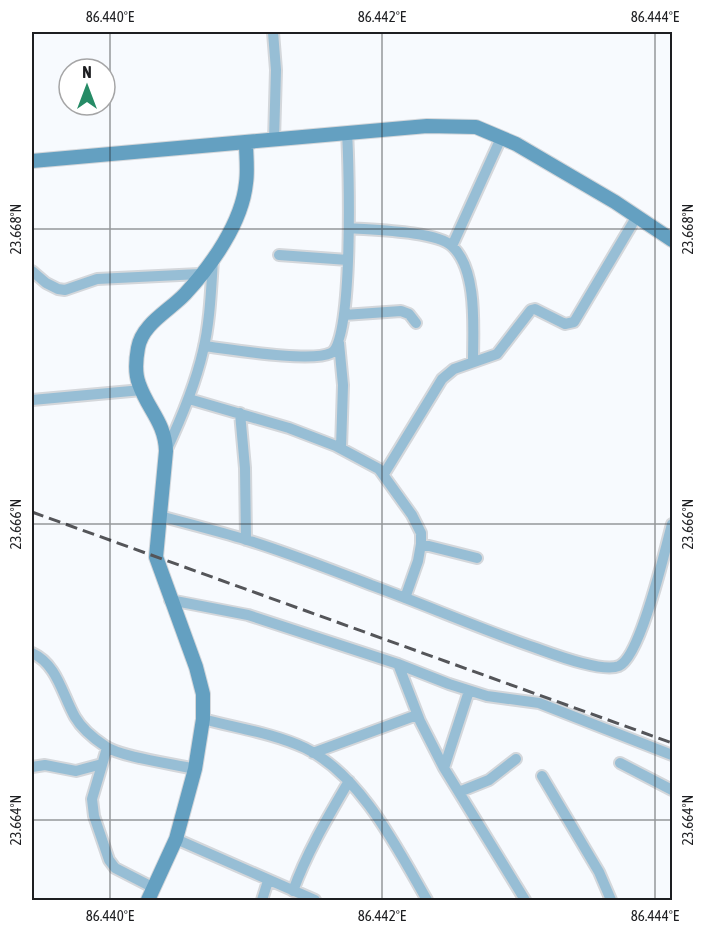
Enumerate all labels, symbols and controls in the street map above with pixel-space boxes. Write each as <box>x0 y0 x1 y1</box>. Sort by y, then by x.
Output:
text: 86.440°E <box>86 8 135 25</box>
text: 86.442°E <box>358 8 407 25</box>
text: 86.444°E <box>631 8 680 25</box>
north arrow <box>57 57 117 117</box>
text: N <box>82 63 92 81</box>
text: 23.668°N <box>7 204 24 254</box>
text: 23.668°N <box>679 204 696 254</box>
text: 23.666°N <box>7 499 24 549</box>
text: 23.666°N <box>679 499 696 549</box>
text: 23.664°N <box>7 795 24 845</box>
text: 23.664°N <box>679 795 696 845</box>
text: 86.440°E <box>86 907 135 924</box>
text: 86.442°E <box>358 907 407 924</box>
text: 86.444°E <box>631 907 680 924</box>

